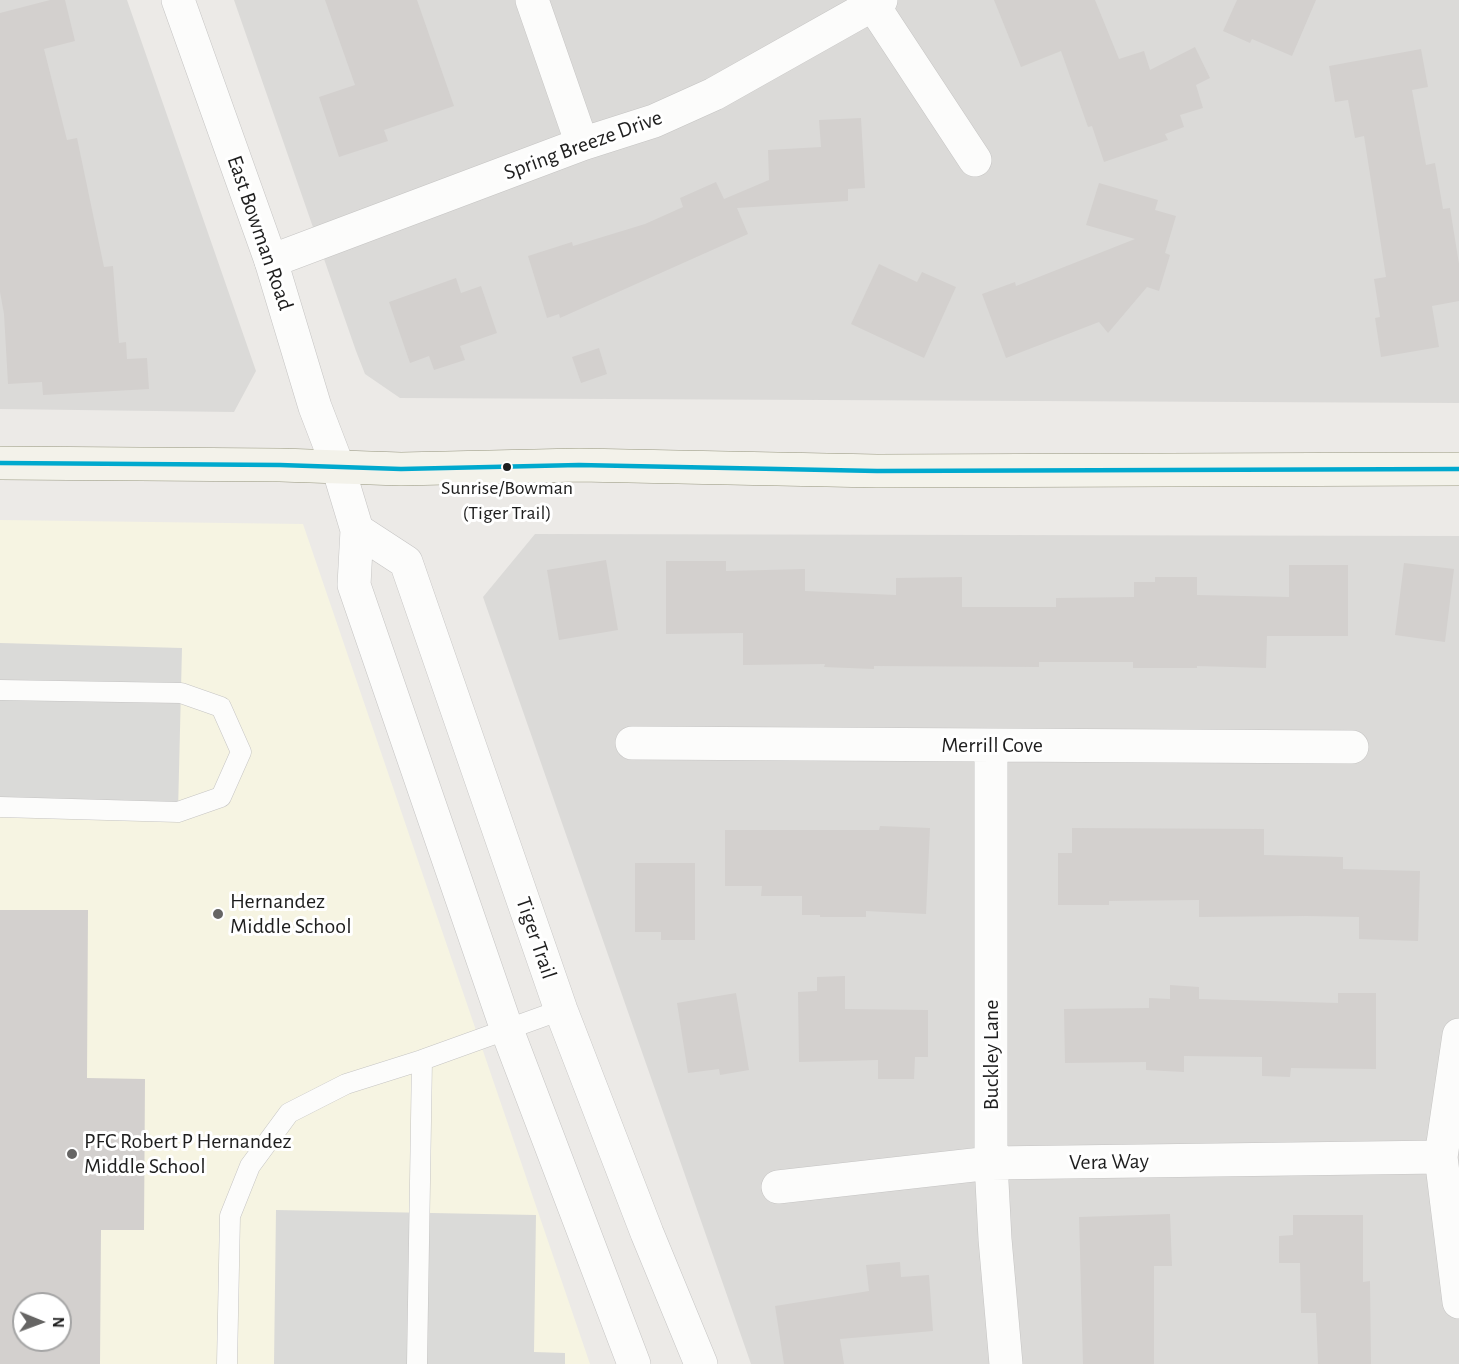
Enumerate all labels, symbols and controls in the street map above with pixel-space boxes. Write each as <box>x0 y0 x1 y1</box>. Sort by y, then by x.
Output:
street label: Spring Breeze Drive <box>500 104 666 186</box>
street label: East Bowman Road <box>221 152 299 314</box>
marker: Sunrise/Bowman (Tiger Trail) <box>501 461 513 473</box>
place label: Sunrise/Bowman (Tiger Trail) <box>441 476 573 523</box>
street label: Merrill Cove <box>941 732 1043 758</box>
place label: Hernandez Middle School <box>230 888 352 939</box>
street label: Tiger Trail <box>510 894 562 982</box>
marker: Hernandez Middle School <box>211 907 225 921</box>
street label: Buckley Lane <box>978 1000 1004 1110</box>
place label: PFC Robert P Hernandez Middle School <box>84 1128 292 1180</box>
marker: PFC Robert P Hernandez Middle School <box>65 1147 79 1161</box>
street label: Vera Way <box>1069 1148 1149 1176</box>
north arrow <box>12 1292 72 1352</box>
text: N <box>50 1317 66 1328</box>

